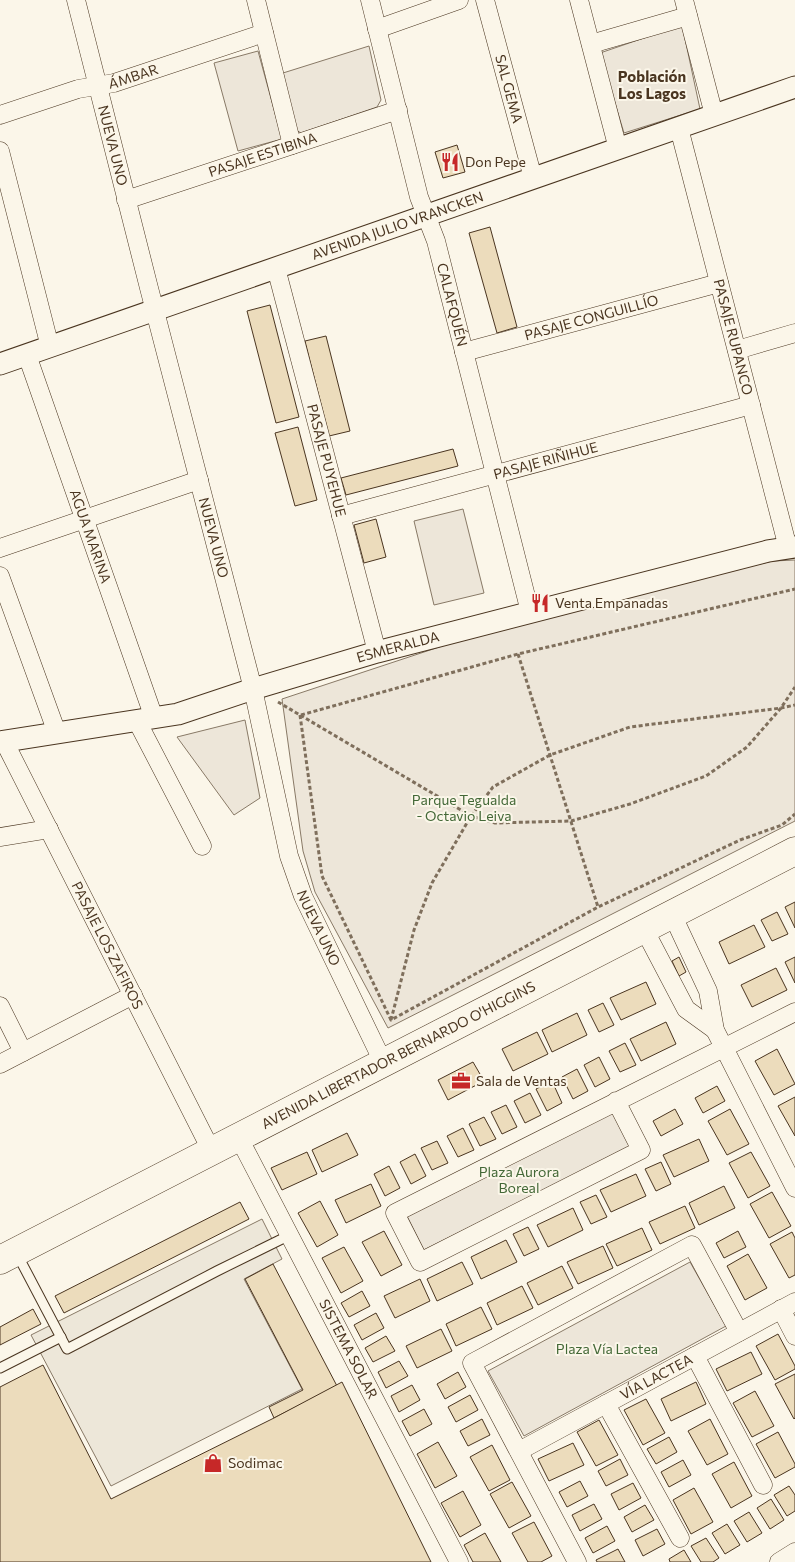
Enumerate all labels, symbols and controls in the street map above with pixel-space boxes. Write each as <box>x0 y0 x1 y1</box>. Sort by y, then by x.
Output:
street label: SAL GEMA <box>492 53 527 125</box>
street label: ÁMBAR <box>107 60 160 92</box>
district label: Población Los Lagos <box>618 67 686 102</box>
street label: NUEVA UNO <box>95 103 132 187</box>
street label: PASAJE ESTIBINA <box>206 128 319 180</box>
restaurant icon: Don Pepe <box>439 151 461 173</box>
place label: Don Pepe <box>465 153 526 170</box>
street label: AVENIDA JULIO VRANCKEN <box>309 187 486 263</box>
street label: CALAFQUÉN <box>434 261 471 348</box>
street label: PASAJE RUPANCO <box>711 277 757 397</box>
street label: PASAJE CONGUILLÍO <box>522 291 660 343</box>
street label: PASAJE PUYEHUE <box>304 402 350 519</box>
street label: PASAJE RIÑIHUE <box>491 438 600 482</box>
street label: AGUA MARINA <box>67 487 115 586</box>
street label: NUEVA UNO <box>196 496 233 579</box>
restaurant icon: Venta Empanadas <box>529 592 551 614</box>
place label: Venta Empanadas <box>555 594 668 611</box>
street label: ESMERALDA <box>354 627 441 666</box>
park label: Parque Tegualda - Octavio Leiva <box>412 791 516 824</box>
street label: PASAJE LOS ZAFIROS <box>69 878 147 1012</box>
street label: NUEVA UNO <box>294 888 344 968</box>
street label: AVENIDA LIBERTADOR BERNARDO O'HIGGINS <box>258 977 538 1132</box>
office icon: Sala de Ventas <box>450 1070 472 1092</box>
place label: Sala de Ventas <box>476 1072 567 1089</box>
park label: Plaza Aurora Boreal <box>479 1163 559 1196</box>
street label: SISTEMA SOLAR <box>316 1296 382 1402</box>
park label: Plaza Vía Lactea <box>556 1340 658 1357</box>
street label: VÍA LACTEA <box>617 1350 695 1403</box>
shop icon: Sodimac <box>202 1452 224 1474</box>
place label: Sodimac <box>228 1454 283 1471</box>

